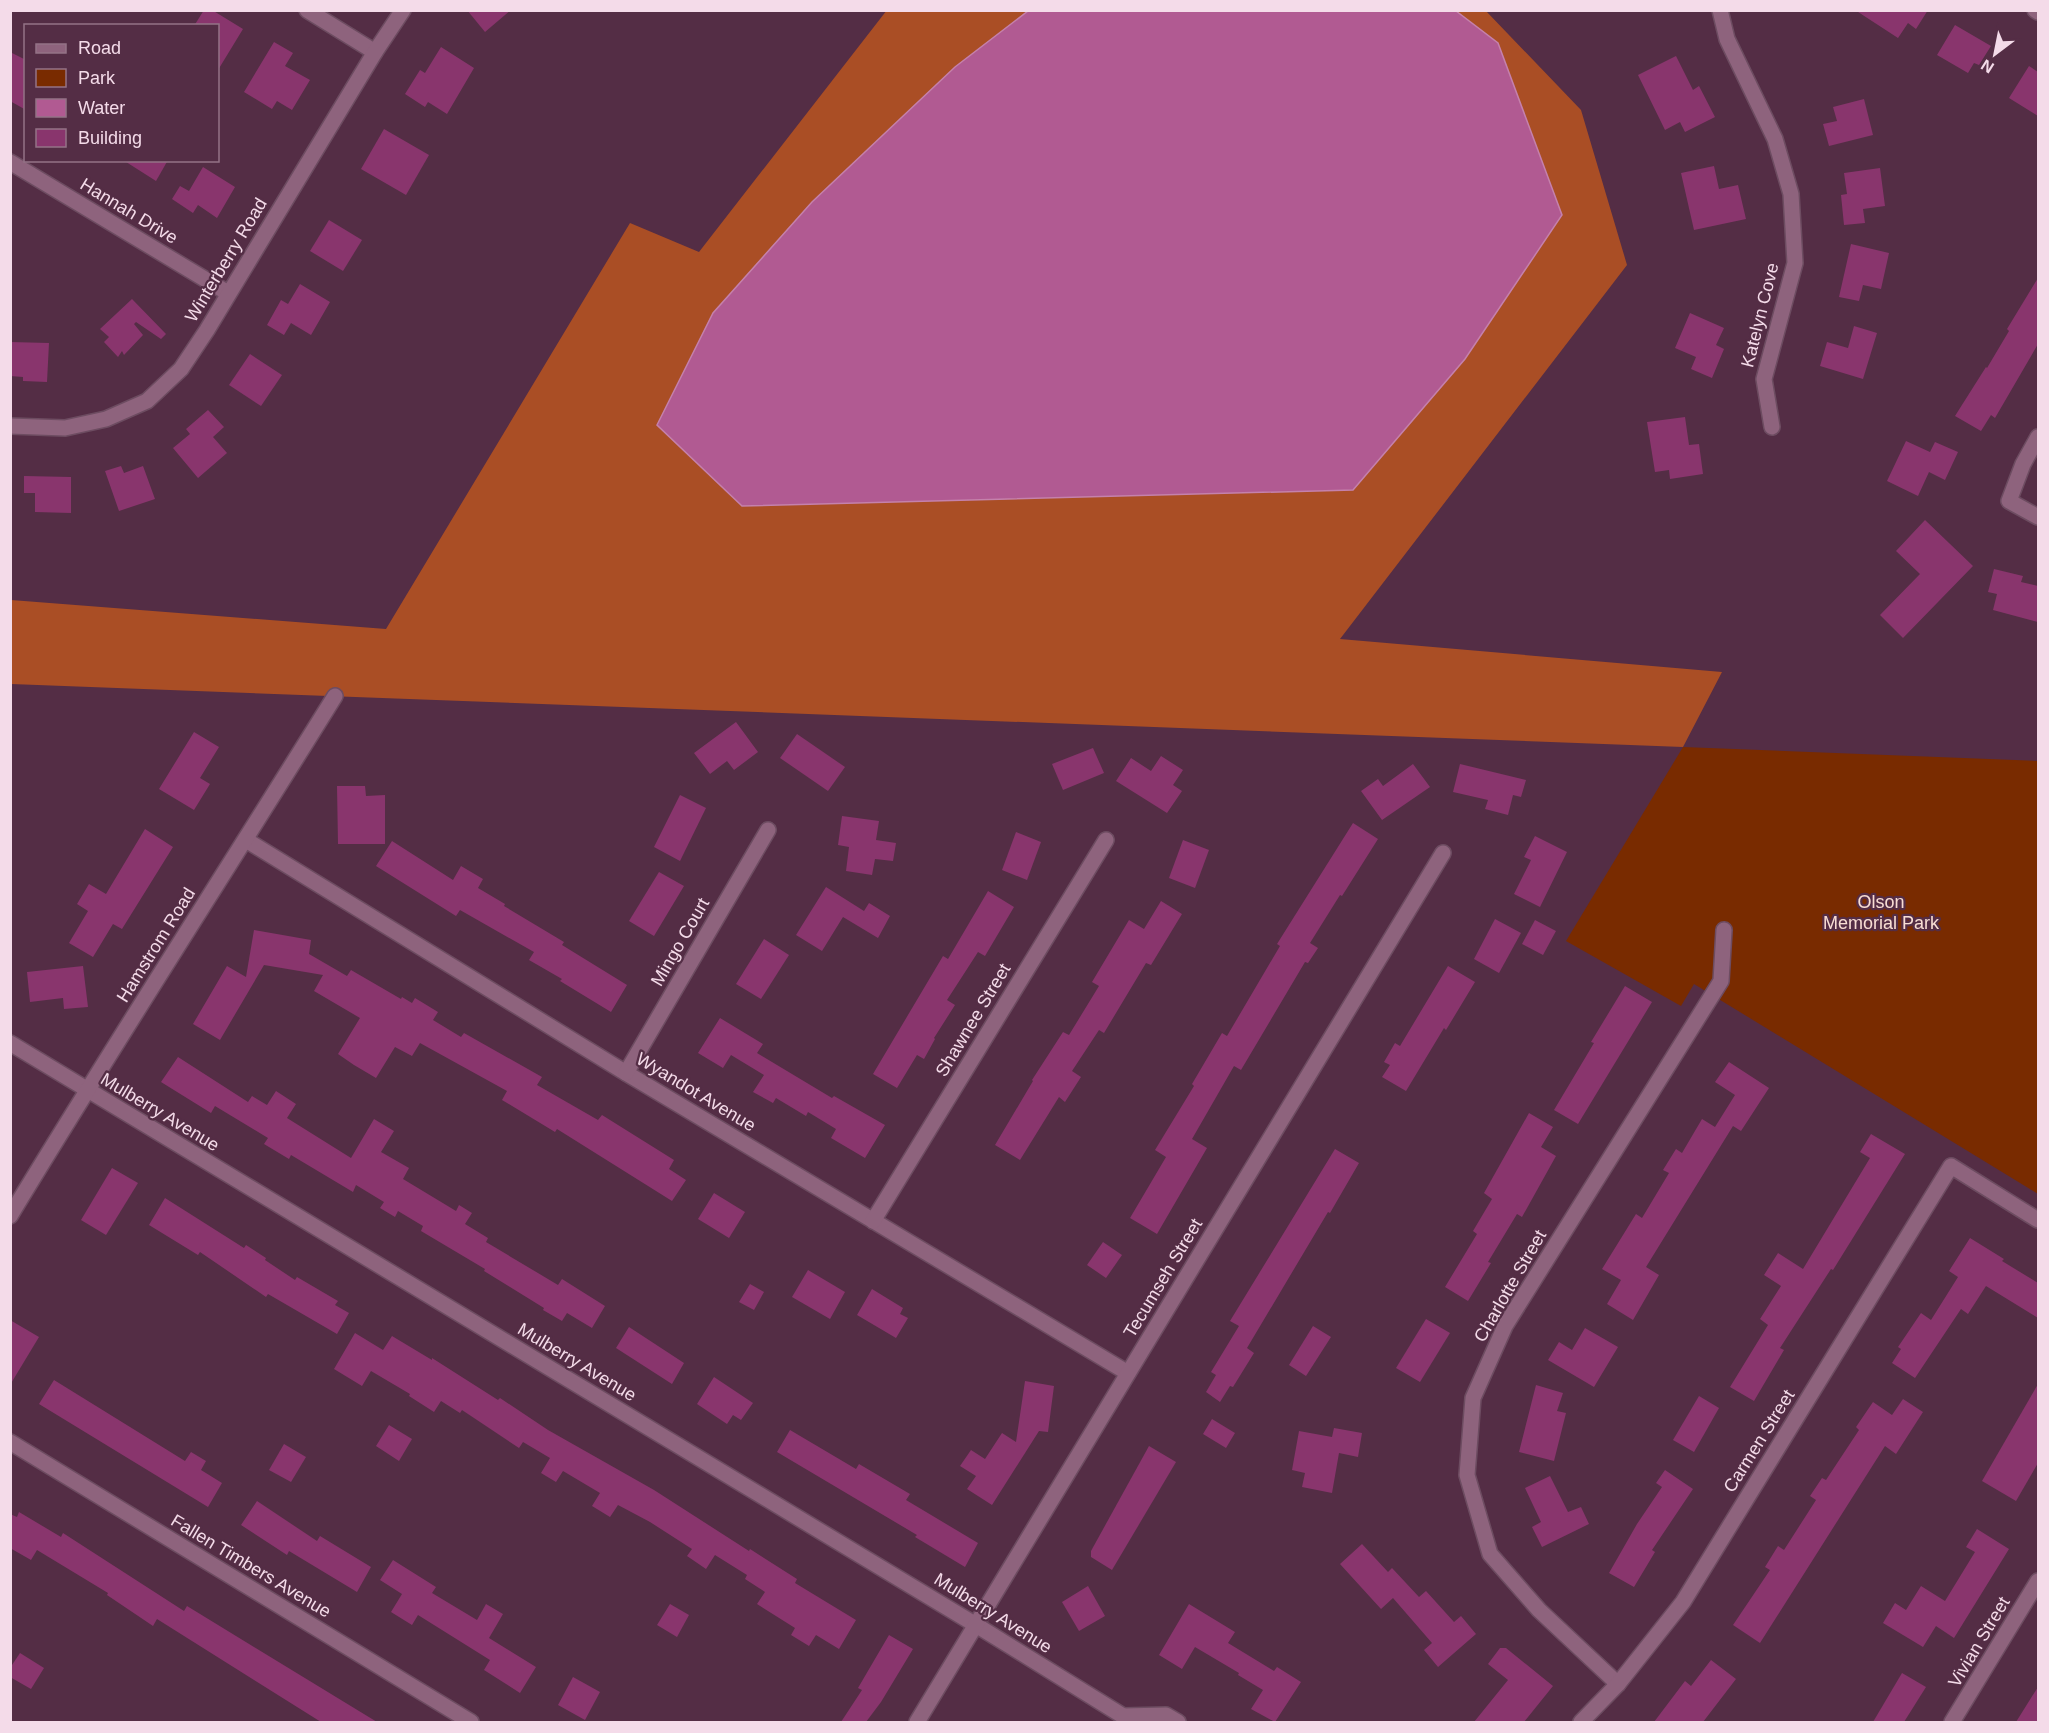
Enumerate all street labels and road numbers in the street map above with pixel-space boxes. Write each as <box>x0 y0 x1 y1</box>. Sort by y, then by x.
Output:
street label: Hannah Drive <box>77 174 181 248</box>
street label: Winterberry Road <box>181 194 271 326</box>
street label: Katelyn Cove <box>1737 261 1783 369</box>
street label: Hamstrom Road <box>113 884 199 1006</box>
street label: Mingo Court <box>647 895 713 989</box>
street label: Shawnee Street <box>931 960 1015 1080</box>
street label: Wyandot Avenue <box>633 1049 759 1135</box>
street label: Mulberry Avenue <box>97 1069 223 1155</box>
street label: Tecumseh Street <box>1120 1215 1206 1341</box>
street label: Charlotte Street <box>1470 1226 1550 1346</box>
street label: Mulberry Avenue <box>514 1319 640 1405</box>
street label: Carmen Street <box>1720 1386 1798 1496</box>
street label: Fallen Timbers Avenue <box>168 1510 334 1622</box>
street label: Mulberry Avenue <box>931 1569 1055 1657</box>
street label: Vivian Street <box>1944 1593 2014 1691</box>

